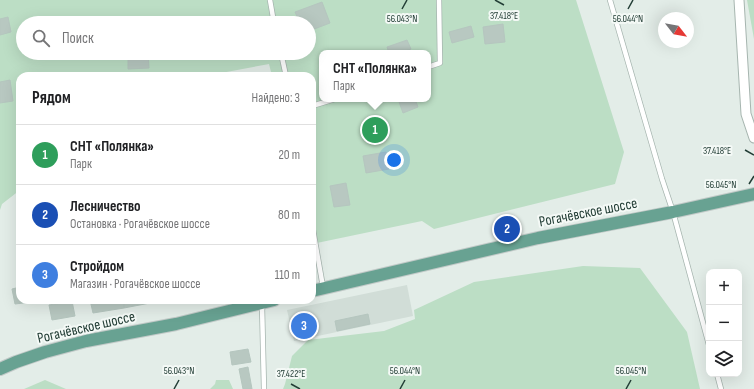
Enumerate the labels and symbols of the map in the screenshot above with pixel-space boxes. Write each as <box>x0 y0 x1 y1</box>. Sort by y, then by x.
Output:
text: 37.418°E <box>490 10 518 22</box>
north arrow <box>658 12 694 48</box>
text: 56.043°N <box>387 13 417 25</box>
text: 56.044°N <box>613 13 643 25</box>
pin: 1 <box>362 115 388 145</box>
text: 37.418°E <box>703 145 731 157</box>
your location <box>384 150 404 170</box>
text: 56.045°N <box>706 179 736 191</box>
street label: Рогачёвское шоссе <box>537 194 639 231</box>
pin: 2 <box>494 214 520 244</box>
street label: Рогачёвское шоссе <box>35 307 137 348</box>
pin: 3 <box>291 311 317 341</box>
text: 56.043°N <box>164 365 194 377</box>
text: 56.044°N <box>390 365 420 377</box>
text: 56.045°N <box>616 365 646 377</box>
text: 37.422°E <box>277 368 305 380</box>

